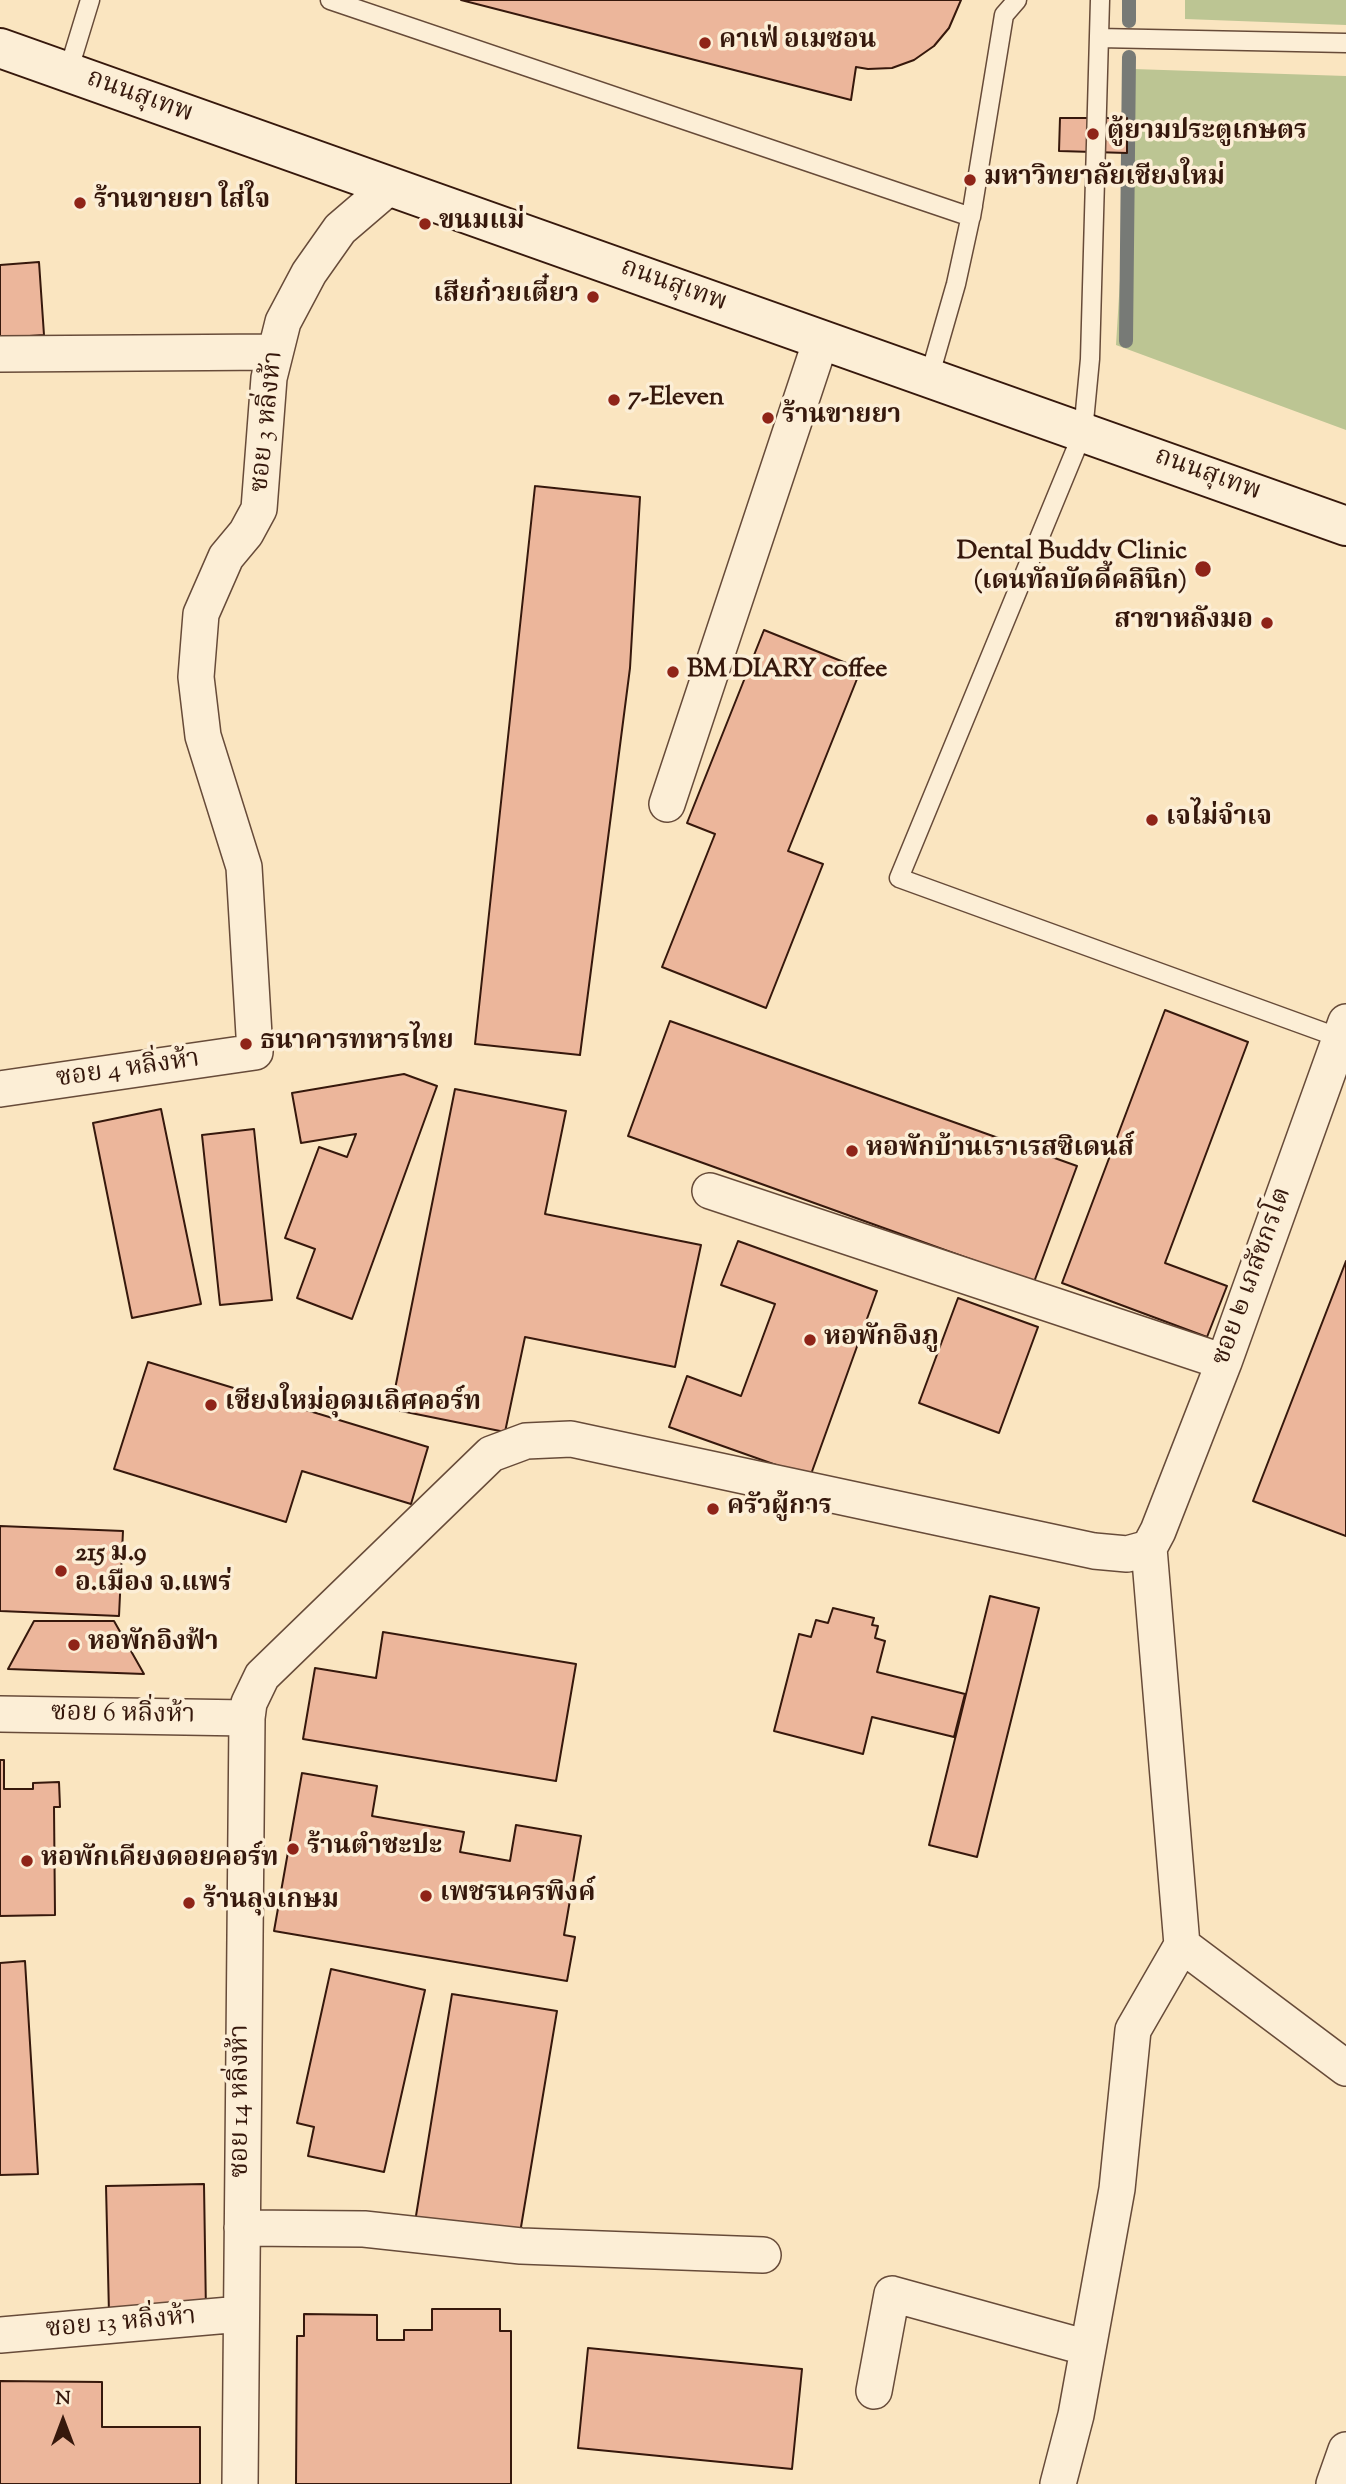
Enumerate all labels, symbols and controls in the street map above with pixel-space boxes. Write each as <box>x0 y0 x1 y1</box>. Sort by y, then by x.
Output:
place label: คาเฟ่ อเมซอน <box>719 27 876 59</box>
marker: คาเฟ่ อเมซอน <box>697 35 713 51</box>
street label: ถนนสุเทพ <box>82 64 196 132</box>
place label: ตู้ยามประตูเกษตร <box>1107 118 1307 150</box>
marker: ตู้ยามประตูเกษตร <box>1085 126 1101 142</box>
place label: มหาวิทยาลัยเชียงใหม่ <box>984 164 1225 196</box>
marker: มหาวิทยาลัยเชียงใหม่ <box>962 172 978 188</box>
place label: ร้านขายยา ใส่ใจ <box>94 187 270 219</box>
marker: ร้านขายยา ใส่ใจ <box>72 195 88 211</box>
place label: ขนมแม่ <box>439 208 525 240</box>
marker: ขนมแม่ <box>417 216 433 232</box>
street label: ถนนสุเทพ <box>616 253 730 321</box>
place label: เสียก๋วยเตี๋ยว <box>434 281 579 313</box>
marker: เสียก๋วยเตี๋ยว <box>585 289 601 305</box>
street label: ซอย 3 หลิ่งห้า <box>246 350 292 494</box>
place label: 7-Eleven <box>628 384 724 416</box>
marker: 7-Eleven <box>606 392 622 408</box>
place label: ร้านขายยา <box>782 402 901 434</box>
marker: ร้านขายยา <box>760 410 776 426</box>
street label: ถนนสุเทพ <box>1150 442 1264 510</box>
place label: Dental Buddy Clinic (เดนทัลบัดดี้คลินิก) <box>957 538 1187 600</box>
marker: Dental Buddy Clinic (เดนทัลบัดดี้คลินิก) <box>1193 559 1213 579</box>
place label: สาขาหลังมอ <box>1114 607 1253 639</box>
marker: สาขาหลังมอ <box>1259 615 1275 631</box>
place label: BM DIARY coffee <box>687 656 887 688</box>
marker: BM DIARY coffee <box>665 664 681 680</box>
place label: เจไม่จำเจ <box>1166 804 1272 836</box>
marker: เจไม่จำเจ <box>1144 812 1160 828</box>
place label: ธนาคารทหารไทย <box>260 1028 454 1060</box>
marker: ธนาคารทหารไทย <box>238 1036 254 1052</box>
street label: ซอย 4 หลิ่งห้า <box>54 1045 202 1097</box>
place label: หอพักบ้านเราเรสซิเดนส์ <box>866 1135 1134 1167</box>
marker: หอพักบ้านเราเรสซิเดนส์ <box>844 1143 860 1159</box>
street label: ซอย ๒ เภสัชกรโต <box>1207 1184 1301 1370</box>
place label: หอพักอิงภู <box>824 1324 939 1356</box>
marker: หอพักอิงภู <box>802 1332 818 1348</box>
place label: เชียงใหม่อุดมเลิศคอร์ท <box>225 1389 481 1421</box>
marker: เชียงใหม่อุดมเลิศคอร์ท <box>203 1397 219 1413</box>
place label: ครัวผู้การ <box>727 1493 832 1525</box>
marker: ครัวผู้การ <box>705 1501 721 1517</box>
place label: 215 ม.9 อ.เมือง จ.แพร่ <box>75 1540 231 1602</box>
marker: 215 ม.9 อ.เมือง จ.แพร่ <box>53 1563 69 1579</box>
place label: หอพักอิงฟ้า <box>88 1629 219 1661</box>
marker: หอพักอิงฟ้า <box>66 1637 82 1653</box>
street label: ซอย 6 หลิ่งห้า <box>51 1699 195 1733</box>
place label: ร้านตำซะปะ <box>307 1833 442 1865</box>
marker: ร้านตำซะปะ <box>285 1841 301 1857</box>
place label: หอพักเคียงดอยคอร์ท <box>41 1845 279 1877</box>
marker: หอพักเคียงดอยคอร์ท <box>19 1853 35 1869</box>
place label: เพชรนครพิงค์ <box>440 1880 595 1912</box>
place label: ร้านลุงเกษม <box>203 1887 339 1919</box>
marker: เพชรนครพิงค์ <box>418 1888 434 1904</box>
marker: ร้านลุงเกษม <box>181 1895 197 1911</box>
street label: ซอย 14 หลิ่งห้า <box>227 2024 259 2178</box>
street label: ซอย 13 หลิ่งห้า <box>45 2303 197 2347</box>
north arrow <box>28 2386 98 2456</box>
text: N <box>55 2386 71 2413</box>

